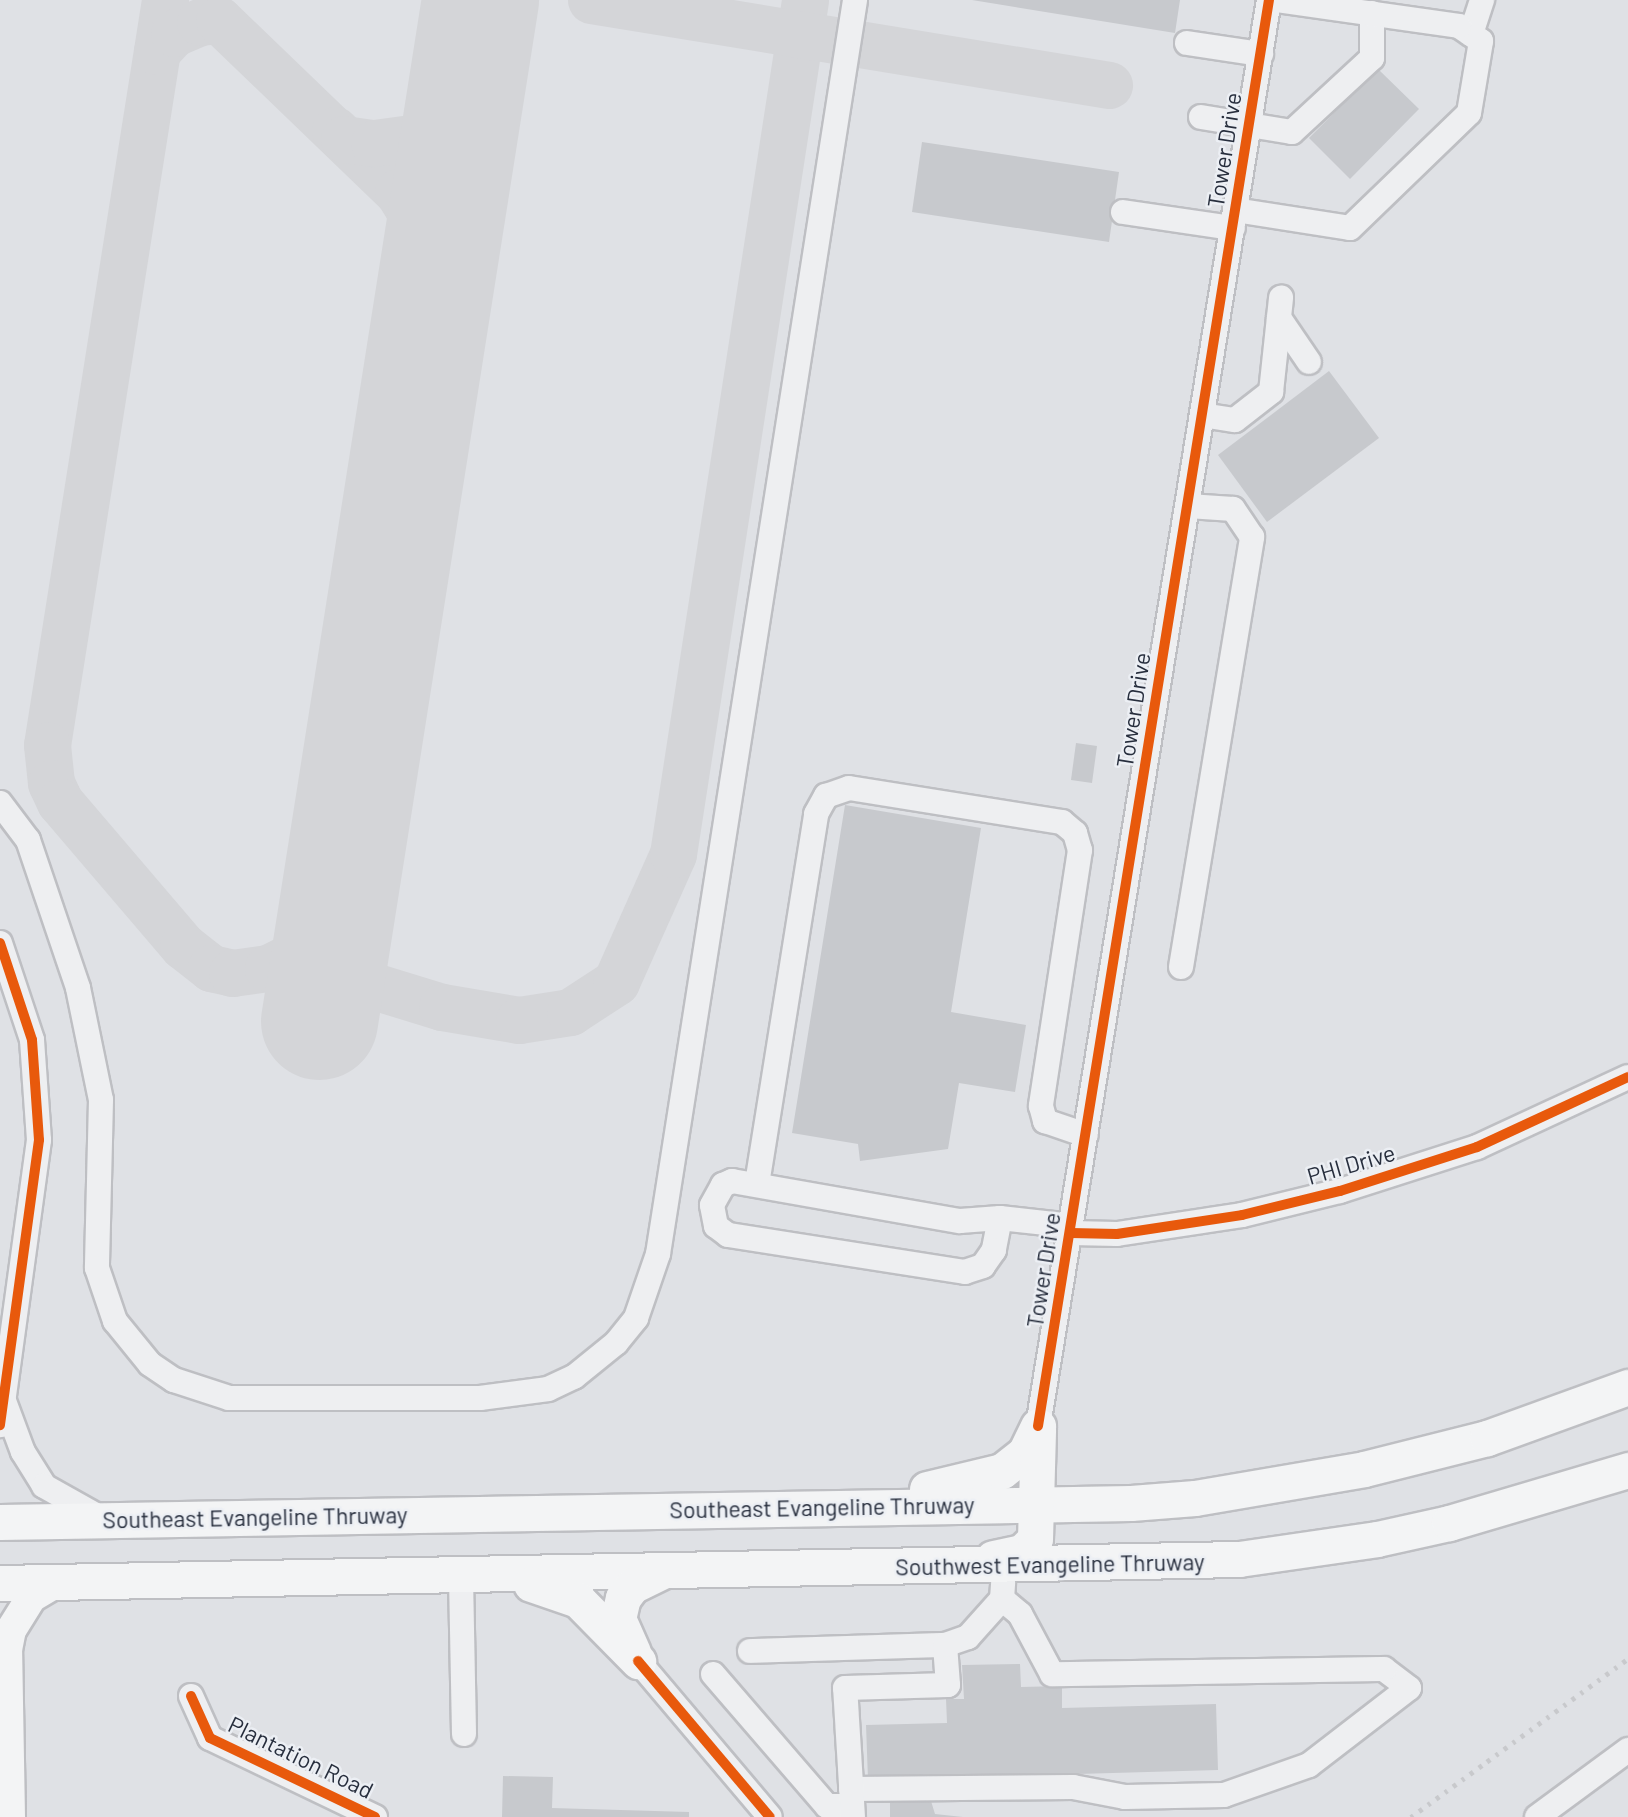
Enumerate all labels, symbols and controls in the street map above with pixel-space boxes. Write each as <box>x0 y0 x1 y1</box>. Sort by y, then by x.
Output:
street label: Tower Drive <box>1201 90 1247 210</box>
street label: Tower Drive <box>1110 650 1156 770</box>
street label: PHI Drive <box>1304 1138 1398 1190</box>
street label: Tower Drive <box>1020 1210 1066 1330</box>
street label: Southeast Evangeline Thruway <box>669 1491 975 1523</box>
street label: Southeast Evangeline Thruway <box>102 1501 408 1533</box>
street label: Southwest Evangeline Thruway <box>895 1548 1205 1580</box>
street label: Plantation Road <box>224 1710 378 1804</box>

